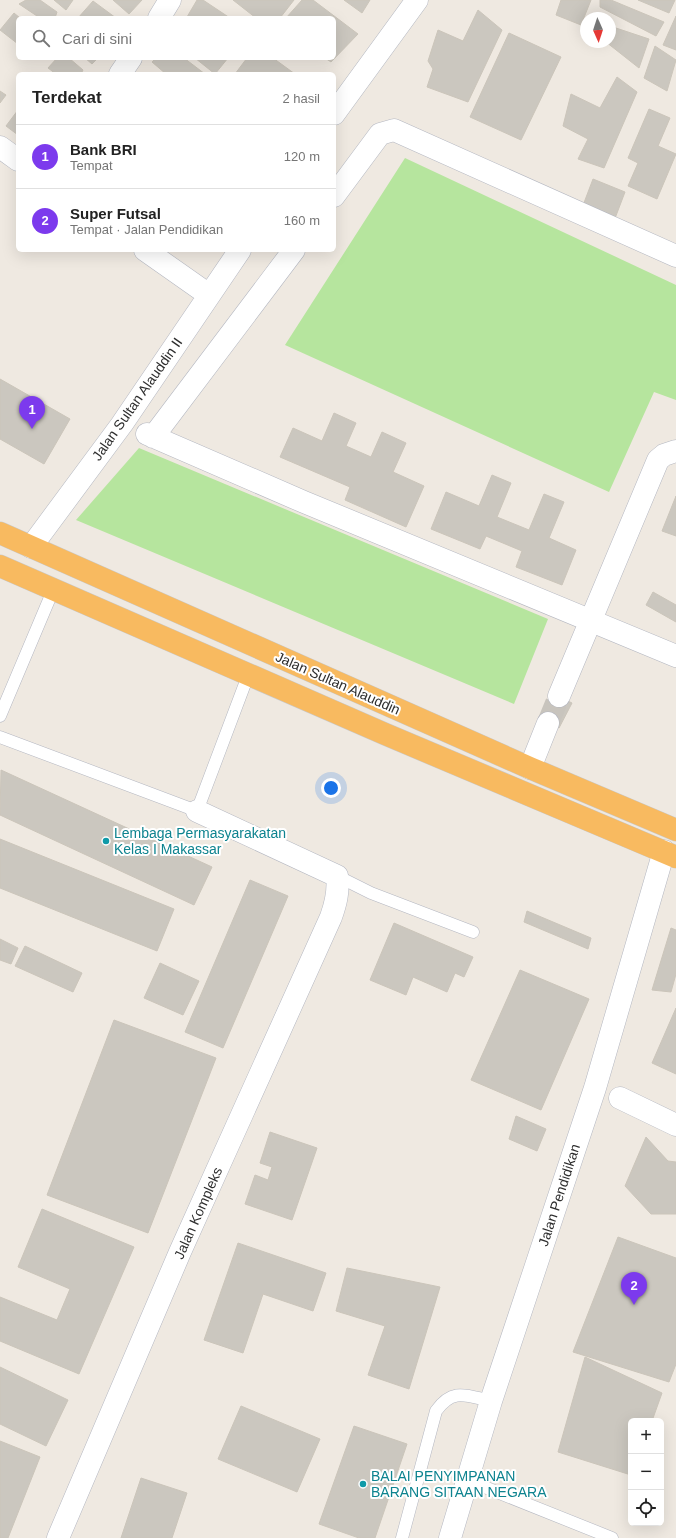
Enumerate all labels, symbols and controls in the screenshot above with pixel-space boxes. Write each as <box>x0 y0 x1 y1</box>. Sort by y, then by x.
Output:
north arrow <box>580 12 616 48</box>
search box <box>16 16 336 60</box>
icon: search <box>30 27 52 49</box>
text: Cari di sini <box>62 30 132 47</box>
text: Terdekat <box>32 88 102 107</box>
text: 2 hasil <box>282 91 320 106</box>
text: Bank BRI <box>70 141 137 158</box>
text: 1 <box>41 149 49 164</box>
text: 120 m <box>284 149 320 164</box>
text: Tempat <box>70 158 113 173</box>
text: Super Futsal <box>70 205 161 222</box>
text: 2 <box>41 213 49 228</box>
text: 160 m <box>284 213 320 228</box>
text: Tempat · Jalan Pendidikan <box>70 222 223 237</box>
street label: Jalan Sultan Alauddin II <box>88 334 186 464</box>
pin: 1 <box>19 396 45 429</box>
street label: Jalan Sultan Alauddin <box>273 648 403 718</box>
your location <box>321 778 341 798</box>
place label: Lembaga Permasyarakatan Kelas I Makassar <box>114 825 286 857</box>
marker: Lembaga Permasyarakatan Kelas I Makassar <box>101 836 111 846</box>
street label: Jalan Pendidikan <box>535 1142 583 1248</box>
street label: Jalan Kompleks <box>171 1165 225 1261</box>
pin: 2 <box>621 1272 647 1305</box>
map controls <box>628 1418 664 1526</box>
button: + <box>628 1418 664 1454</box>
button: − <box>628 1454 664 1490</box>
place label: BALAI PENYIMPANAN BARANG SITAAN NEGARA <box>371 1468 547 1500</box>
marker: BALAI PENYIMPANAN BARANG SITAAN NEGARA <box>358 1479 368 1489</box>
button: locate <box>628 1490 664 1526</box>

